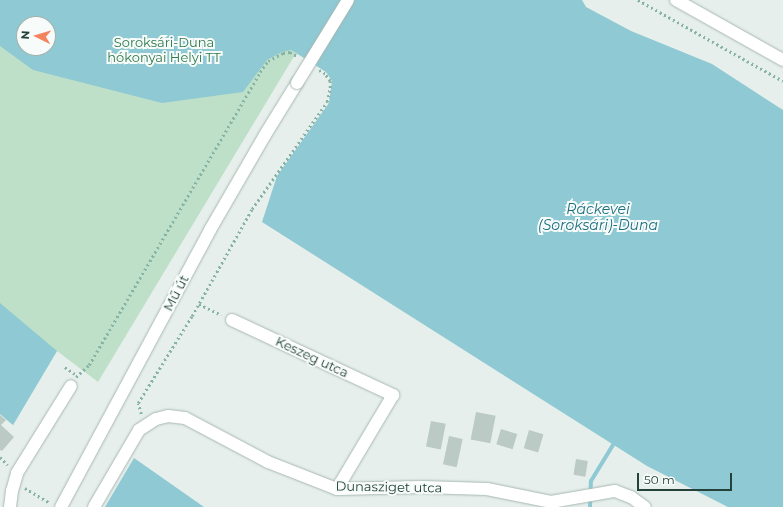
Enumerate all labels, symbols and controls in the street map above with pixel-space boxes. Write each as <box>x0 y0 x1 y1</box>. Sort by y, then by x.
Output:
north arrow <box>16 16 56 56</box>
text: N <box>18 30 32 40</box>
park label: Soroksári-Duna hókonyai Helyi TT <box>107 35 221 66</box>
water label: Ráckevei (Soroksári)-Duna <box>538 201 658 234</box>
street label: Mű út <box>160 272 192 314</box>
street label: Keszeg utca <box>273 333 351 381</box>
scale bar <box>639 465 734 491</box>
text: 50 m <box>644 472 675 487</box>
street label: Dunasziget utca <box>336 478 442 496</box>

